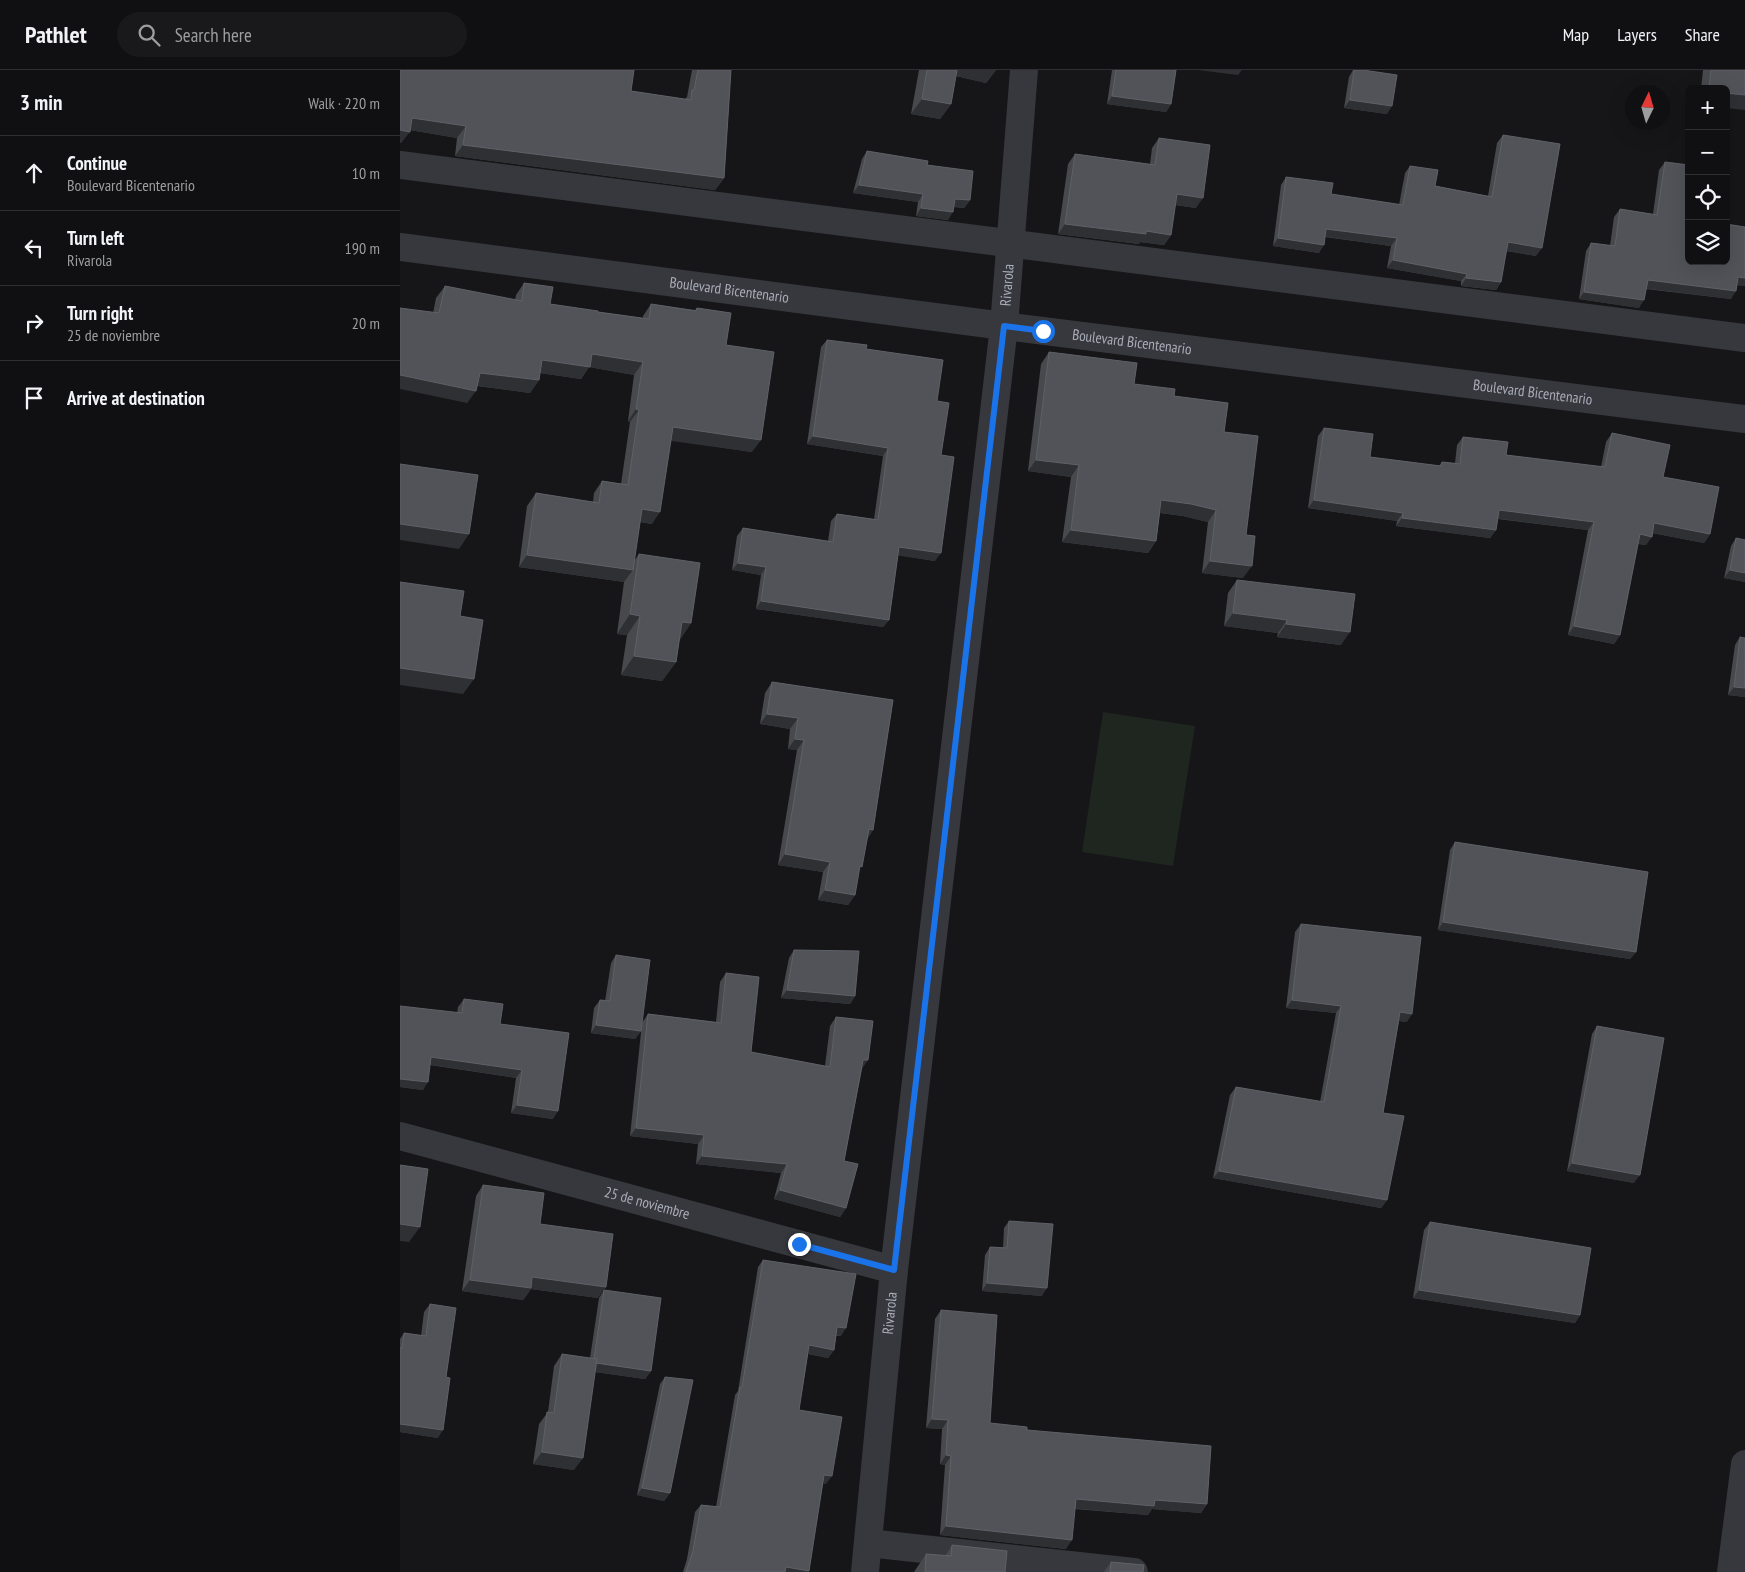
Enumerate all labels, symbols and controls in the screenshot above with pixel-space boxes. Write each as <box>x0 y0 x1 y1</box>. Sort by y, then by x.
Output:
search box <box>117 12 467 57</box>
text: Pathlet <box>25 19 87 50</box>
icon: search <box>135 21 163 49</box>
text: Search here <box>175 23 252 47</box>
text: Map <box>1563 23 1589 46</box>
text: Layers <box>1617 23 1657 46</box>
text: Share <box>1685 23 1720 46</box>
north arrow <box>1625 85 1670 130</box>
map controls <box>1685 85 1730 265</box>
button: + <box>1685 85 1730 130</box>
text: 3 min <box>20 89 62 116</box>
text: Walk · 220 m <box>308 93 380 113</box>
button: − <box>1685 130 1730 175</box>
text: Continue <box>67 151 127 175</box>
icon: ahead <box>20 159 48 187</box>
text: 10 m <box>352 163 380 183</box>
text: Boulevard Bicentenario <box>67 175 195 195</box>
button: locate <box>1685 175 1730 220</box>
button: layers <box>1685 220 1730 265</box>
text: Turn left <box>67 226 124 250</box>
icon: left <box>20 234 48 262</box>
text: 190 m <box>345 238 380 258</box>
text: Rivarola <box>67 250 112 270</box>
street label: Rivarola <box>996 263 1018 307</box>
street label: Boulevard Bicentenario <box>668 272 790 307</box>
text: Turn right <box>67 301 133 325</box>
icon: right <box>20 309 48 337</box>
text: 20 m <box>352 313 380 333</box>
route start <box>1032 320 1055 343</box>
text: 25 de noviembre <box>67 325 160 345</box>
street label: Boulevard Bicentenario <box>1071 325 1193 358</box>
street label: Boulevard Bicentenario <box>1472 375 1594 409</box>
icon: arrive <box>20 384 48 412</box>
text: Arrive at destination <box>67 386 205 410</box>
street label: 25 de noviembre <box>603 1182 692 1223</box>
route end <box>788 1233 811 1256</box>
street label: Rivarola <box>878 1291 901 1335</box>

